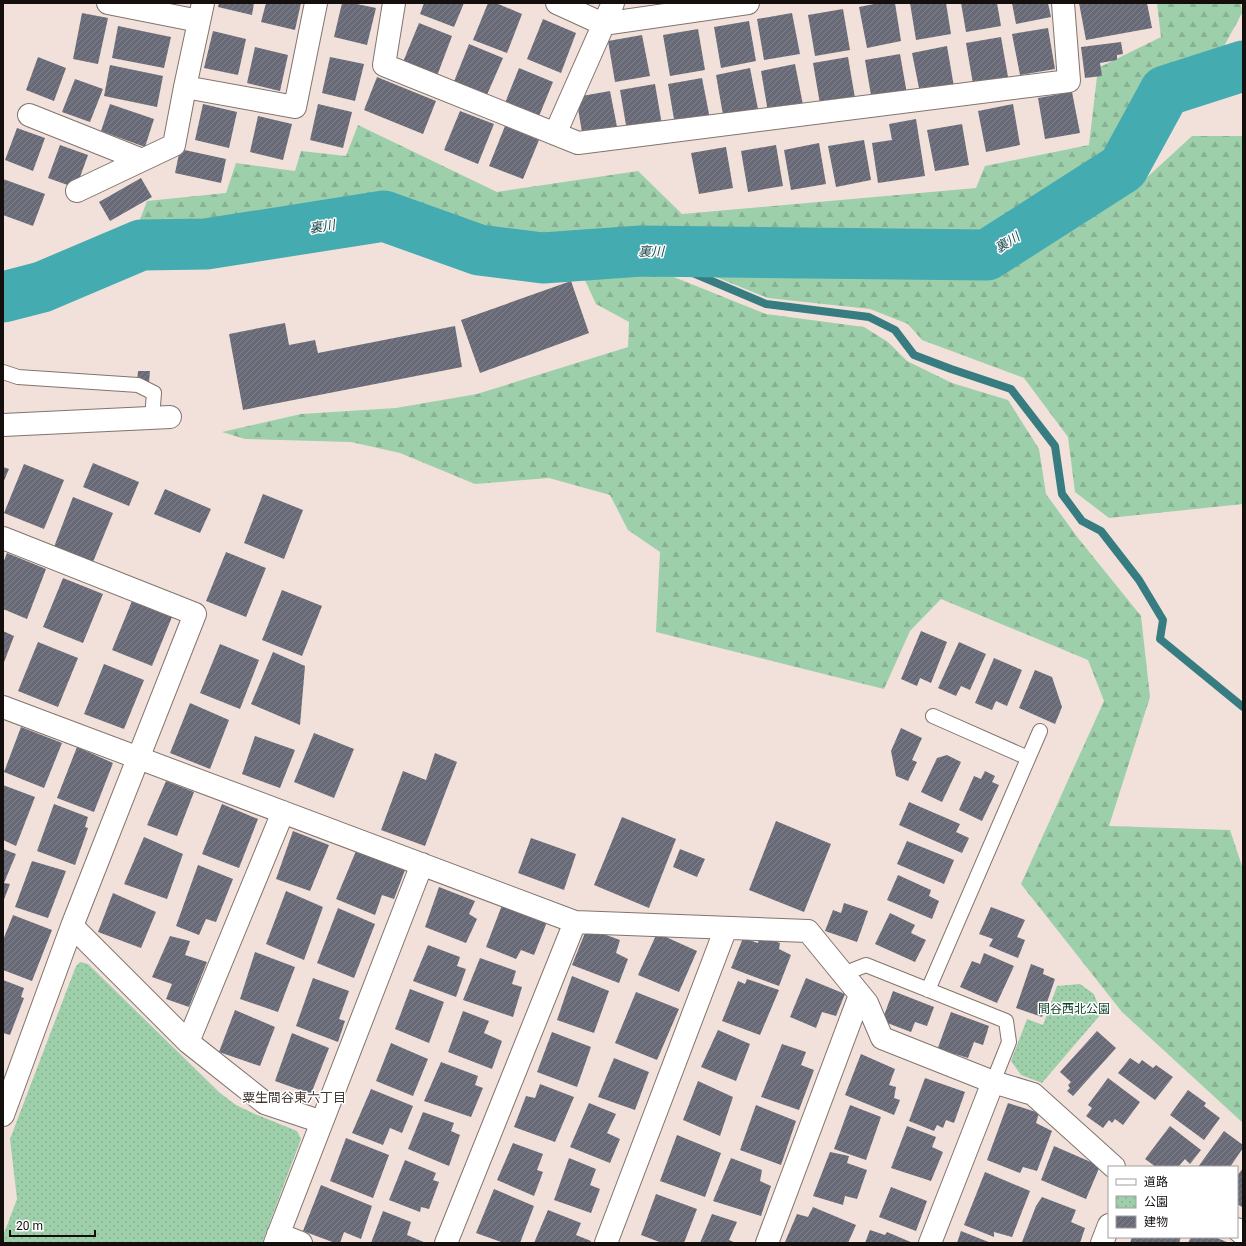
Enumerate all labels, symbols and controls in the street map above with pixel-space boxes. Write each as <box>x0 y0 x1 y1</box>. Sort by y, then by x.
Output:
water label: 裏川 <box>308 217 338 236</box>
water label: 裏川 <box>992 228 1024 256</box>
water label: 裏川 <box>638 244 666 259</box>
park label: 間谷西北公園 <box>1038 1002 1110 1016</box>
district label: 粟生間谷東六丁目 <box>242 1090 346 1105</box>
legend <box>1108 1166 1238 1238</box>
text: 道路 <box>1144 1175 1168 1189</box>
text: 公園 <box>1144 1195 1168 1209</box>
scale bar <box>10 1212 95 1238</box>
text: 建物 <box>1144 1215 1168 1229</box>
text: 20 m <box>16 1219 43 1233</box>

